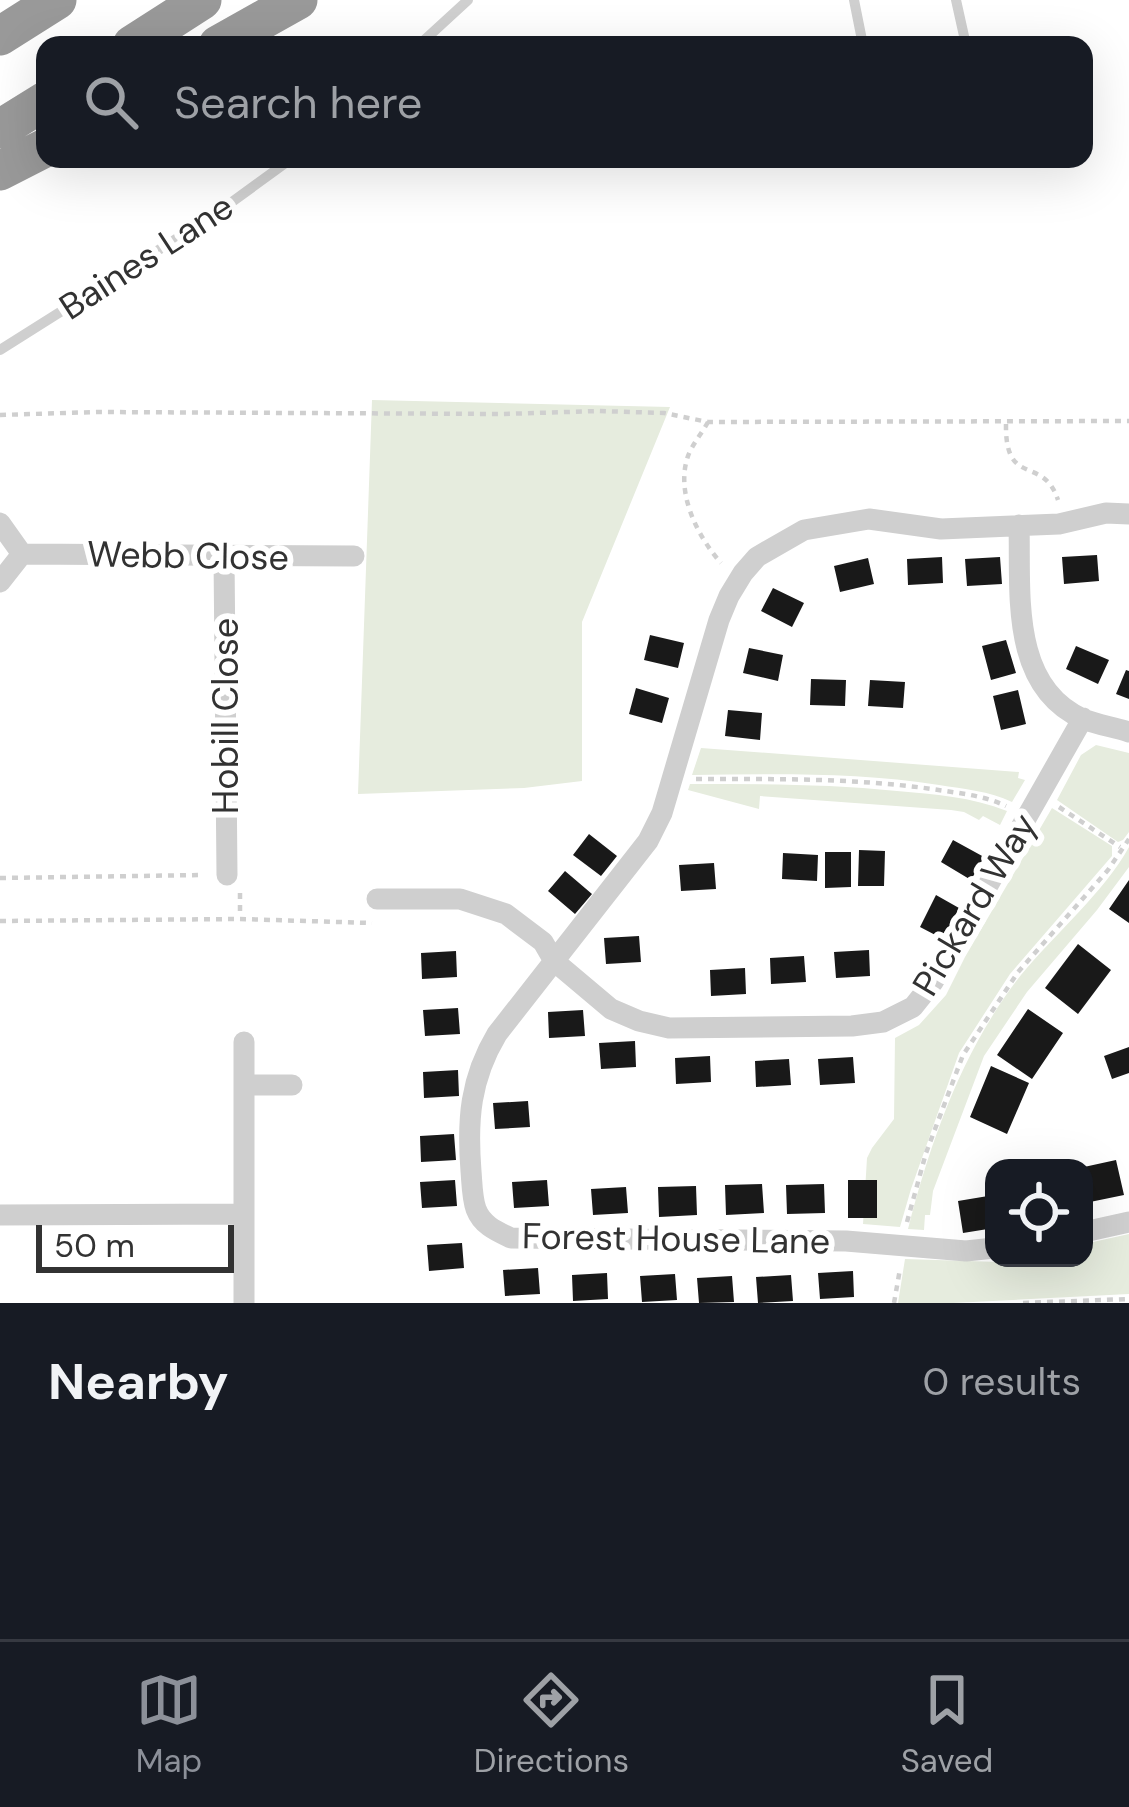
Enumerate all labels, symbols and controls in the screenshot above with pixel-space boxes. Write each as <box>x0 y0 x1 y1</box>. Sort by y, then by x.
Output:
search box <box>36 36 1093 168</box>
icon: search <box>78 69 144 135</box>
text: Search here <box>174 73 422 132</box>
street label: Baines Lane <box>50 183 242 330</box>
street label: Webb Close <box>87 530 289 581</box>
street label: Hobill Close <box>202 618 249 814</box>
street label: Pickard Way <box>902 804 1047 1004</box>
map controls <box>985 1159 1093 1267</box>
button: locate <box>985 1159 1093 1267</box>
street label: Forest House Lane <box>522 1212 830 1265</box>
scale bar <box>36 1219 234 1272</box>
text: 50 m <box>54 1224 135 1267</box>
text: Nearby <box>48 1348 229 1415</box>
text: 0 results <box>923 1356 1081 1407</box>
tab: Map <box>136 1667 202 1782</box>
tab: Directions <box>474 1667 629 1782</box>
tab: Saved <box>901 1667 993 1782</box>

